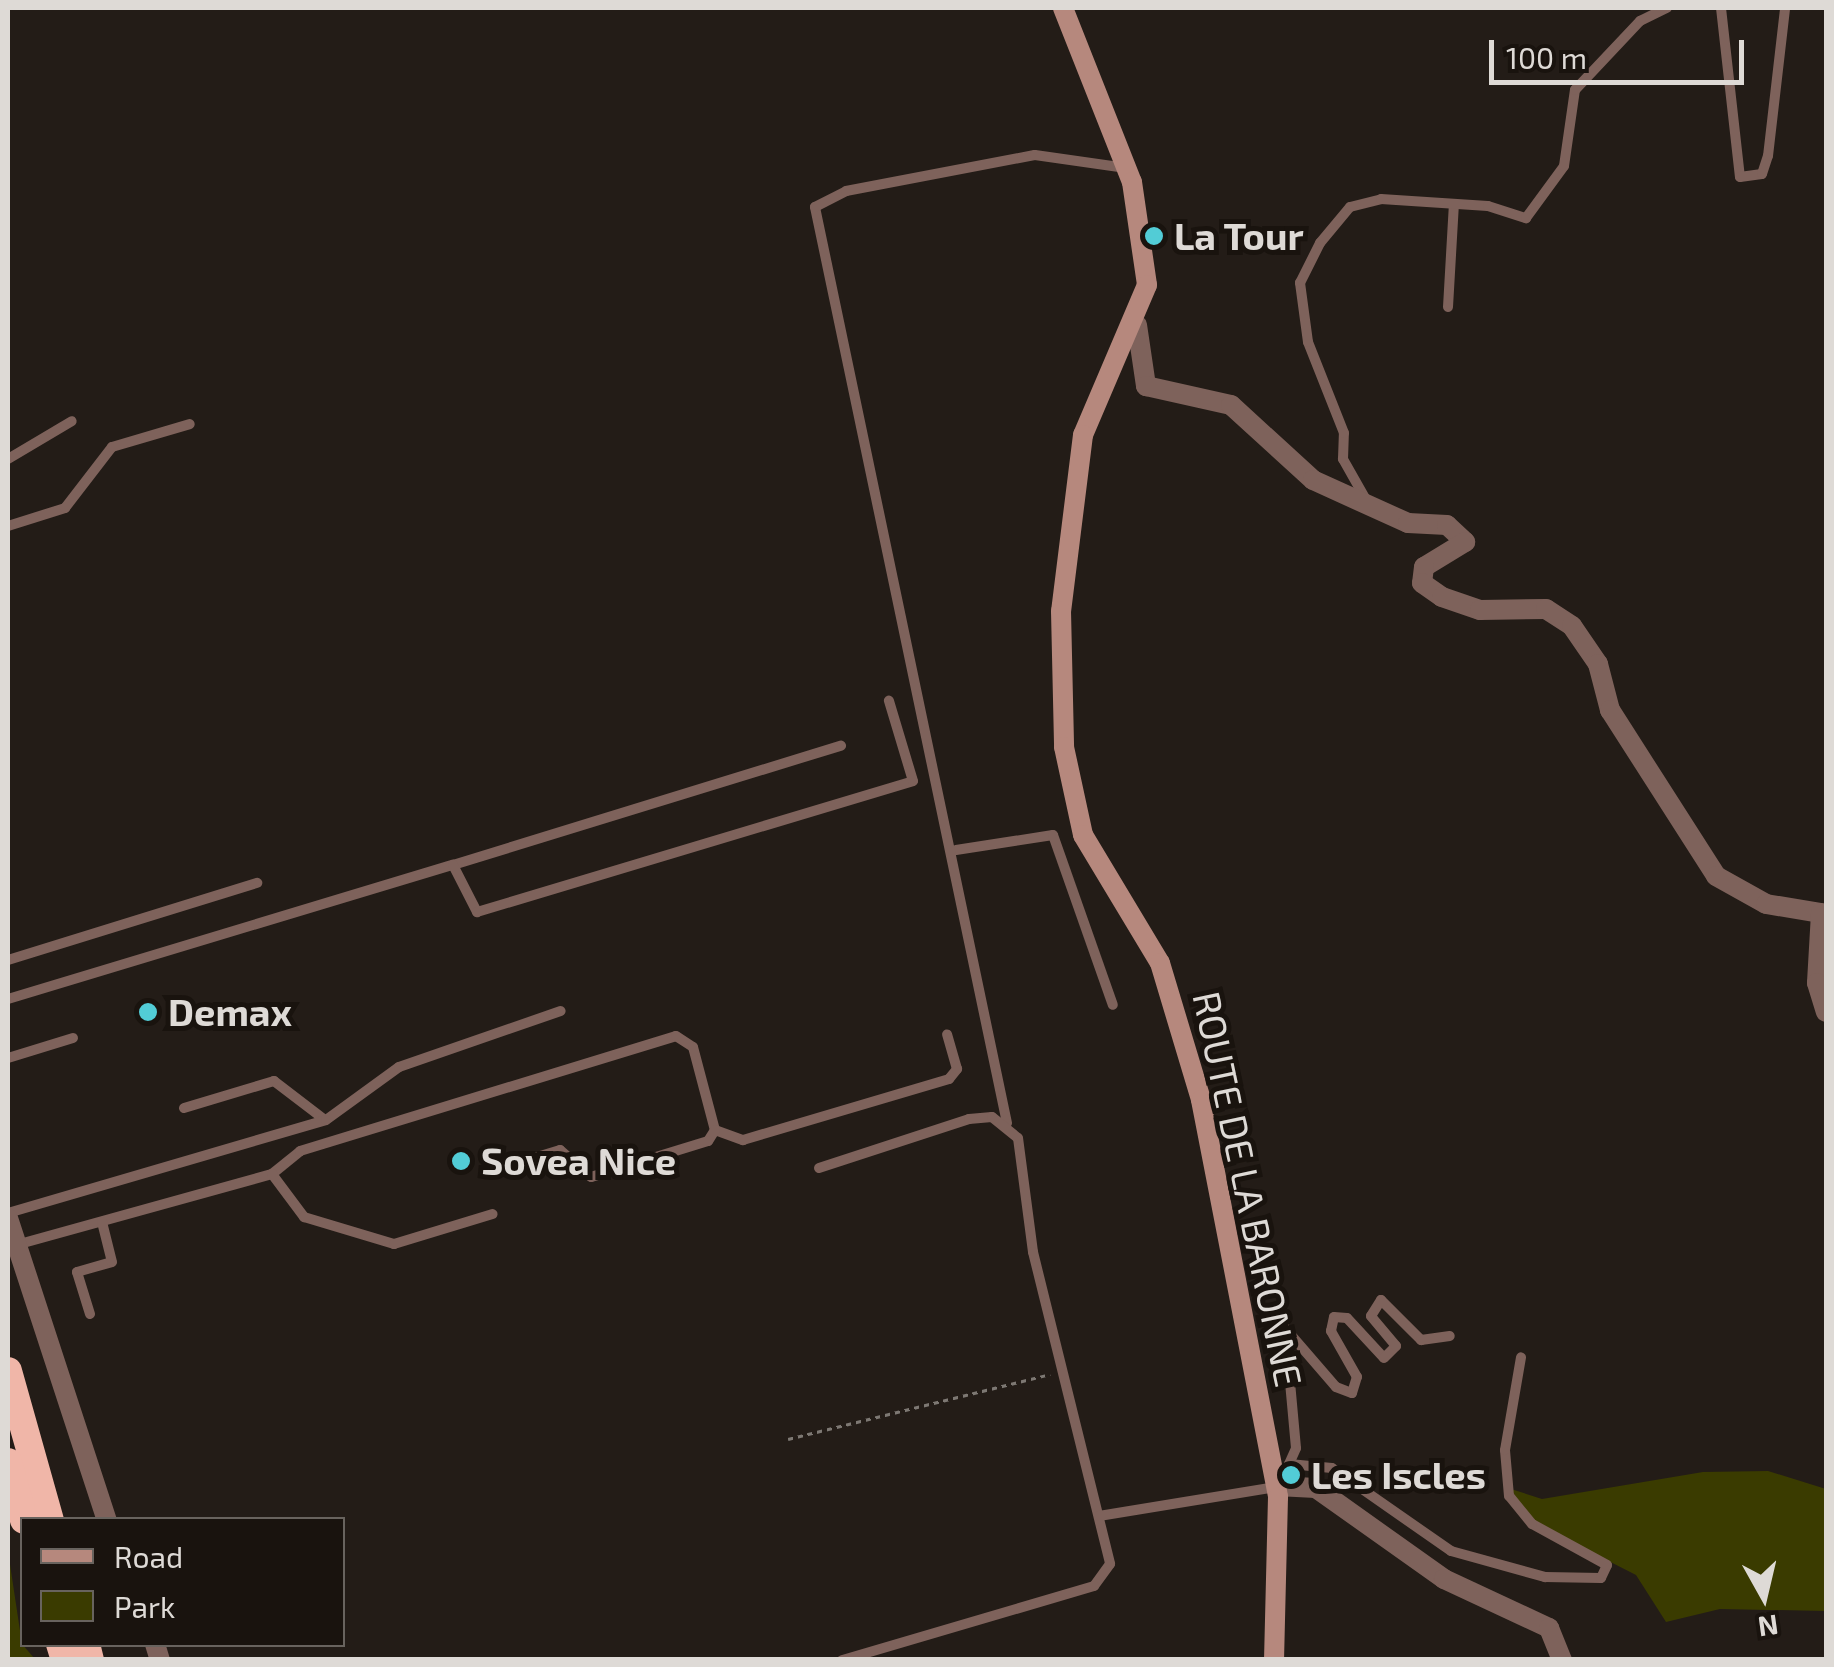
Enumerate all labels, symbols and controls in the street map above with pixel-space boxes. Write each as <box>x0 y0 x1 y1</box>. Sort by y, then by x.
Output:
scale bar <box>1494 20 1749 82</box>
text: 100 m <box>1506 39 1587 75</box>
place label: La Tour <box>1174 213 1304 259</box>
marker: La Tour <box>1143 225 1165 247</box>
street label: ROUTE DE LA BARONNE <box>1184 987 1312 1391</box>
place label: Demax <box>168 989 292 1035</box>
marker: Demax <box>137 1001 159 1023</box>
place label: Sovea Nice <box>481 1138 676 1184</box>
marker: Sovea Nice <box>450 1150 472 1172</box>
place label: Les Iscles <box>1311 1452 1486 1498</box>
marker: Les Iscles <box>1280 1464 1302 1486</box>
legend <box>20 1517 345 1647</box>
text: Road <box>114 1538 183 1574</box>
north arrow <box>1714 1547 1814 1647</box>
text: Park <box>114 1588 175 1624</box>
text: N <box>1756 1608 1781 1645</box>

